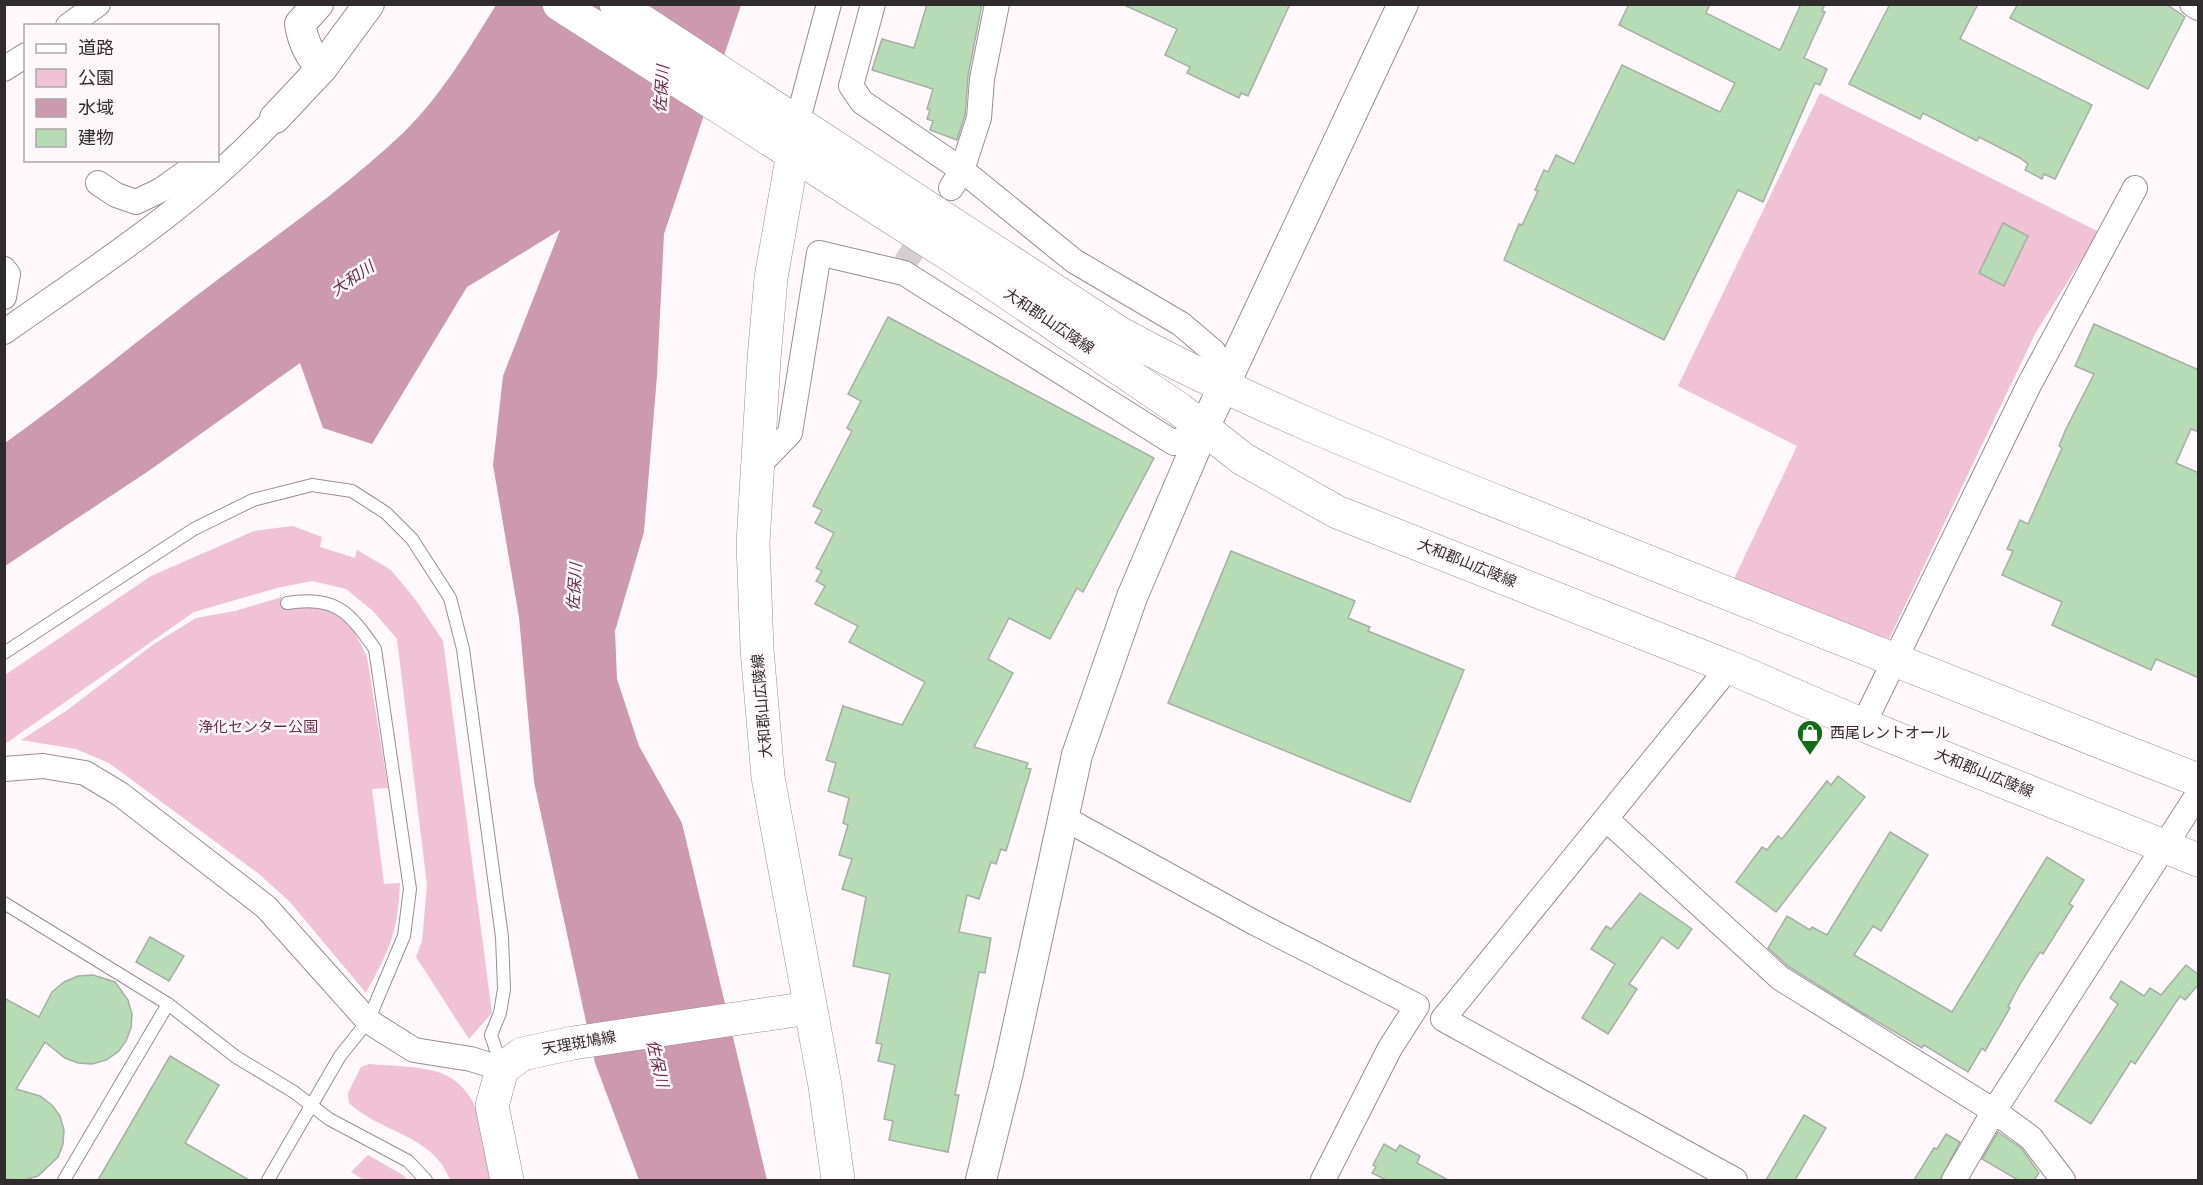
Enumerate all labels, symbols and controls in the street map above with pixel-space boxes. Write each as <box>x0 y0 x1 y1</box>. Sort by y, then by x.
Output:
legend <box>24 24 219 162</box>
text: 道路 <box>78 36 114 59</box>
water label: 佐保川 <box>649 62 673 114</box>
text: 公園 <box>78 66 114 89</box>
text: 水域 <box>78 96 114 119</box>
text: 建物 <box>78 126 114 149</box>
water label: 大和川 <box>327 255 379 300</box>
street label: 大和郡山広陵線 <box>1000 283 1098 358</box>
street label: 大和郡山広陵線 <box>1415 534 1519 591</box>
water label: 佐保川 <box>562 560 586 612</box>
street label: 大和郡山広陵線 <box>747 653 776 759</box>
park label: 浄化センター公園 <box>198 717 318 736</box>
shop icon: 西尾レントオール <box>1795 718 1825 756</box>
place label: 西尾レントオール <box>1830 723 1950 742</box>
street label: 大和郡山広陵線 <box>1932 744 2036 801</box>
street label: 天理斑鳩線 <box>540 1027 618 1058</box>
water label: 佐保川 <box>643 1037 674 1091</box>

